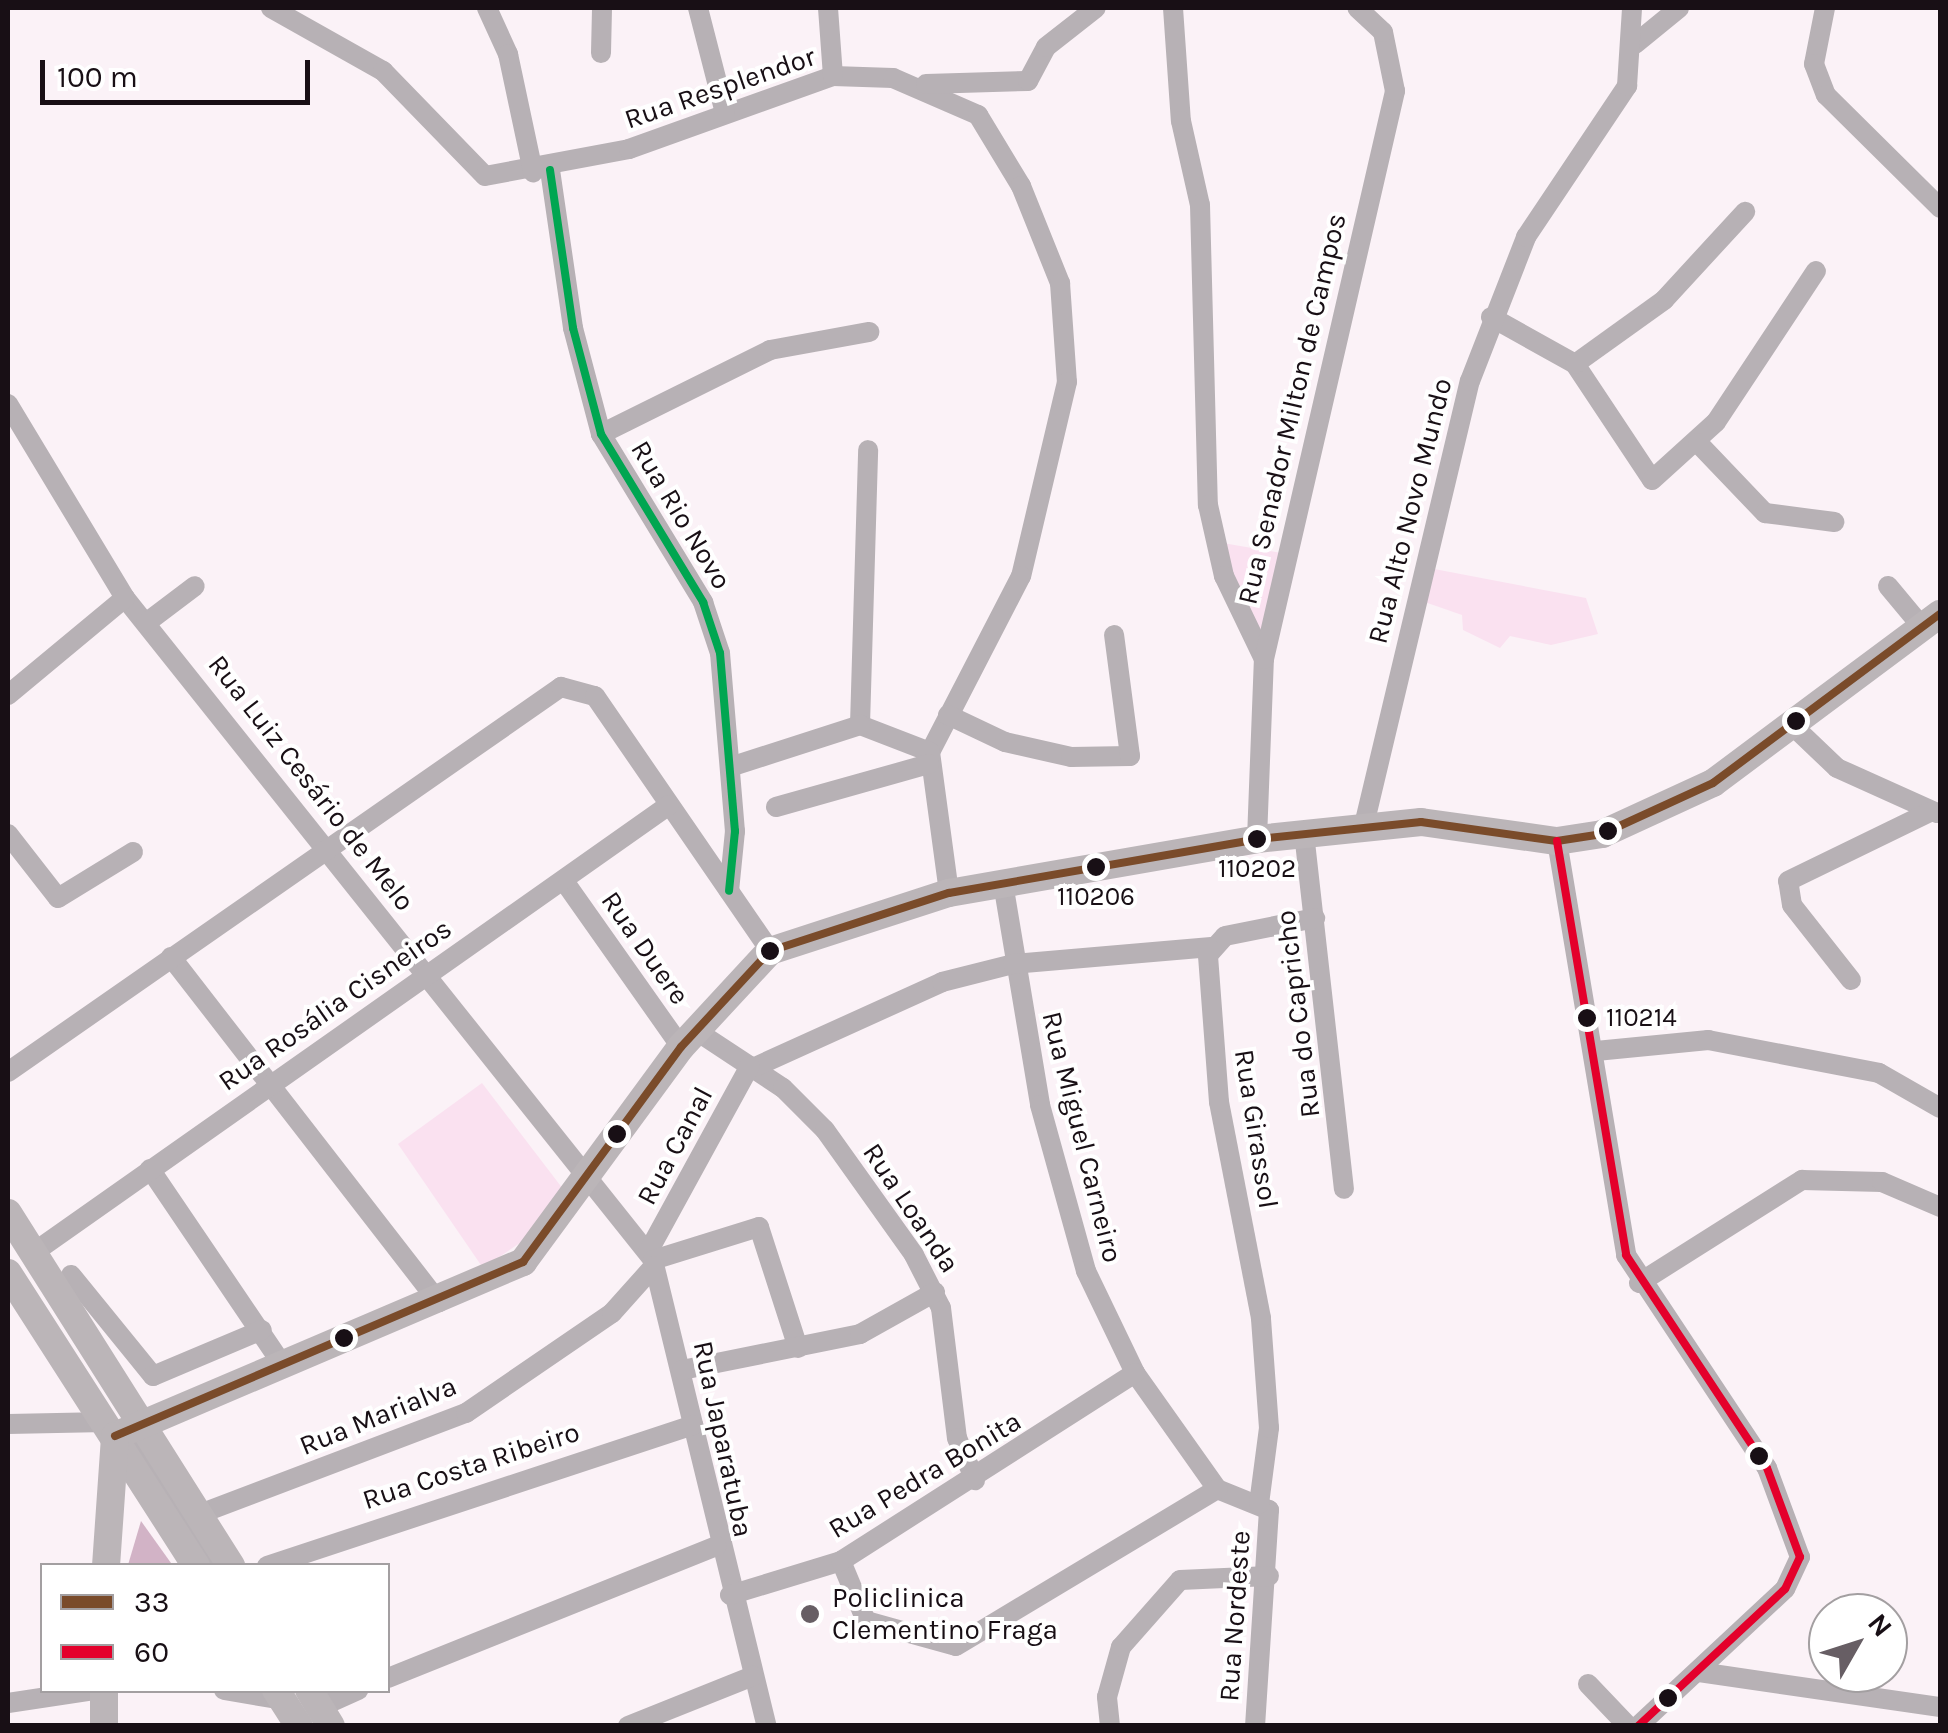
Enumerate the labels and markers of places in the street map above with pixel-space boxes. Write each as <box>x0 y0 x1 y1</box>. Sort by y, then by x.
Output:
unlabelled marker <box>1786 711 1806 731</box>
unlabelled marker <box>1598 821 1618 841</box>
marker: 110202 <box>1247 829 1267 849</box>
place label: 110202 <box>1218 853 1296 885</box>
marker: 110206 <box>1086 857 1106 877</box>
place label: 110206 <box>1057 881 1135 913</box>
unlabelled marker <box>760 941 780 961</box>
place label: 110214 <box>1606 1002 1677 1034</box>
marker: 110214 <box>1577 1008 1597 1028</box>
unlabelled marker <box>607 1124 627 1144</box>
unlabelled marker <box>334 1328 354 1348</box>
unlabelled marker <box>1749 1446 1769 1466</box>
place label: Policlinica Clementino Fraga <box>832 1581 1058 1647</box>
marker: Policlinica Clementino Fraga <box>797 1601 823 1627</box>
unlabelled marker <box>1658 1688 1678 1708</box>

